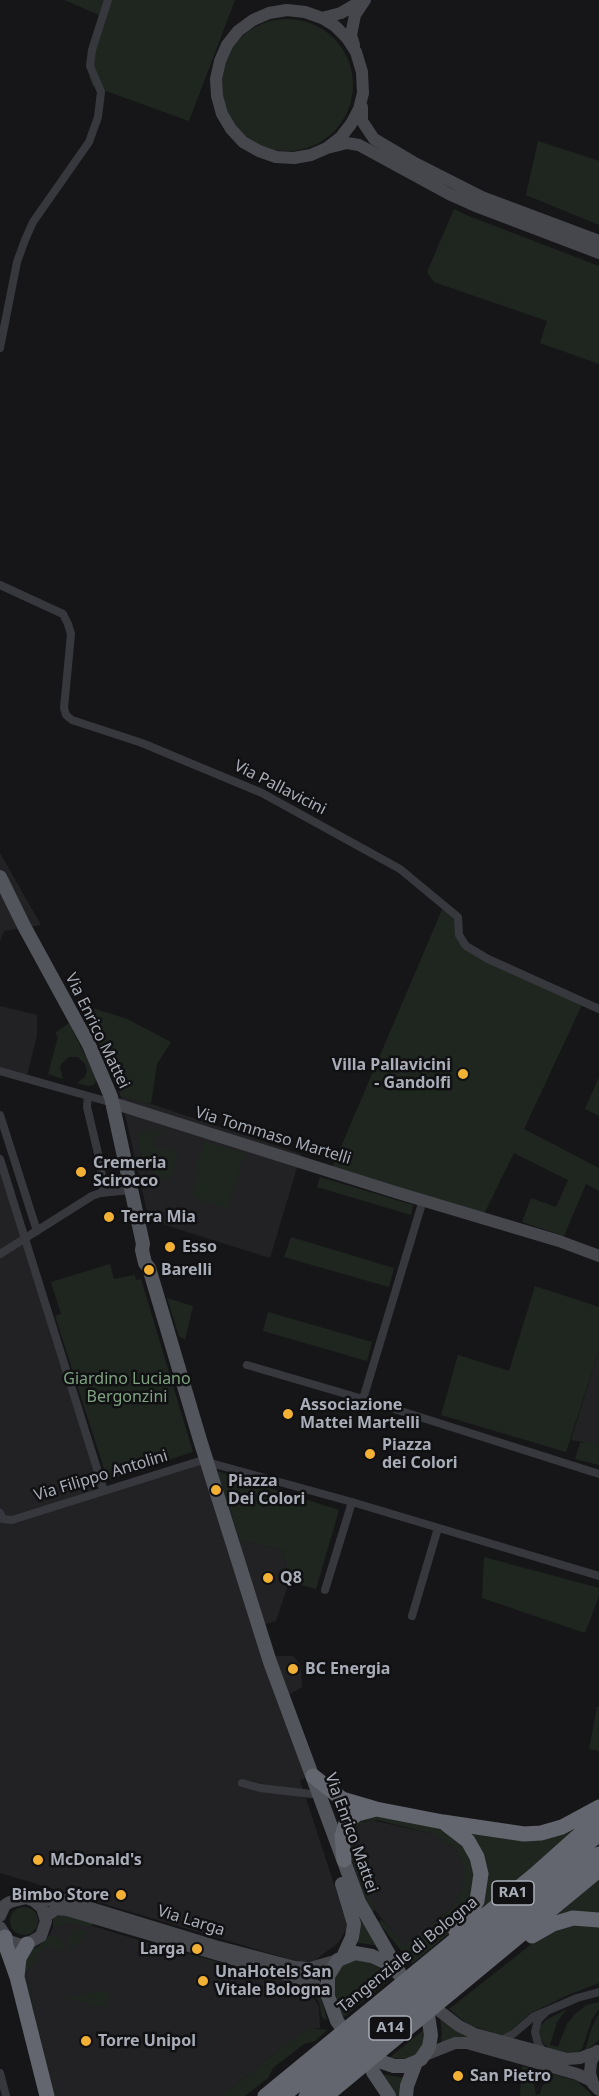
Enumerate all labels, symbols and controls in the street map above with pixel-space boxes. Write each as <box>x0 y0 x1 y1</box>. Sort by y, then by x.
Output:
street label: Via Pallavicini <box>231 757 329 819</box>
street label: Via Enrico Mattei <box>61 970 133 1092</box>
place label: Villa Pallavicini - Gandolfi <box>332 1055 451 1093</box>
marker: Villa Pallavicini - Gandolfi <box>456 1067 470 1081</box>
street label: Via Tommaso Martelli <box>193 1103 353 1169</box>
place label: Cremeria Scirocco <box>93 1153 166 1191</box>
marker: Cremeria Scirocco <box>74 1165 88 1179</box>
place label: Terra Mia <box>121 1207 196 1227</box>
marker: Terra Mia <box>102 1210 116 1224</box>
place label: Esso <box>182 1237 217 1257</box>
marker: Esso <box>163 1240 177 1254</box>
place label: Barelli <box>161 1260 212 1280</box>
marker: Barelli <box>142 1263 156 1277</box>
park label: Giardino Luciano Bergonzini <box>63 1369 191 1407</box>
place label: Associazione Mattei Martelli <box>300 1395 420 1433</box>
marker: Associazione Mattei Martelli <box>281 1407 295 1421</box>
place label: Piazza dei Colori <box>382 1435 458 1473</box>
street label: Via Filippo Antolini <box>32 1447 170 1505</box>
marker: Piazza dei Colori <box>363 1447 377 1461</box>
place label: Piazza Dei Colori <box>228 1471 305 1509</box>
marker: Piazza Dei Colori <box>209 1483 223 1497</box>
place label: Q8 <box>280 1568 302 1588</box>
marker: Q8 <box>261 1571 275 1585</box>
place label: BC Energia <box>305 1659 390 1679</box>
marker: BC Energia <box>286 1662 300 1676</box>
street label: Via Enrico Mattei <box>320 1770 382 1896</box>
place label: McDonald's <box>50 1850 142 1870</box>
marker: McDonald's <box>31 1853 45 1867</box>
road number: RA1 <box>492 1881 534 1905</box>
place label: Bimbo Store <box>12 1885 109 1905</box>
marker: Bimbo Store <box>114 1888 128 1902</box>
street label: Tangenziale di Bologna <box>334 1893 482 2017</box>
street label: Via Larga <box>155 1902 227 1940</box>
place label: Larga <box>140 1939 185 1959</box>
marker: Larga <box>190 1942 204 1956</box>
place label: UnaHotels San Vitale Bologna <box>215 1962 332 2000</box>
marker: UnaHotels San Vitale Bologna <box>196 1974 210 1988</box>
road number: A14 <box>369 2016 411 2040</box>
place label: Torre Unipol <box>98 2031 196 2051</box>
marker: Torre Unipol <box>79 2034 93 2048</box>
place label: San Pietro <box>470 2066 551 2086</box>
marker: San Pietro <box>451 2069 465 2083</box>

